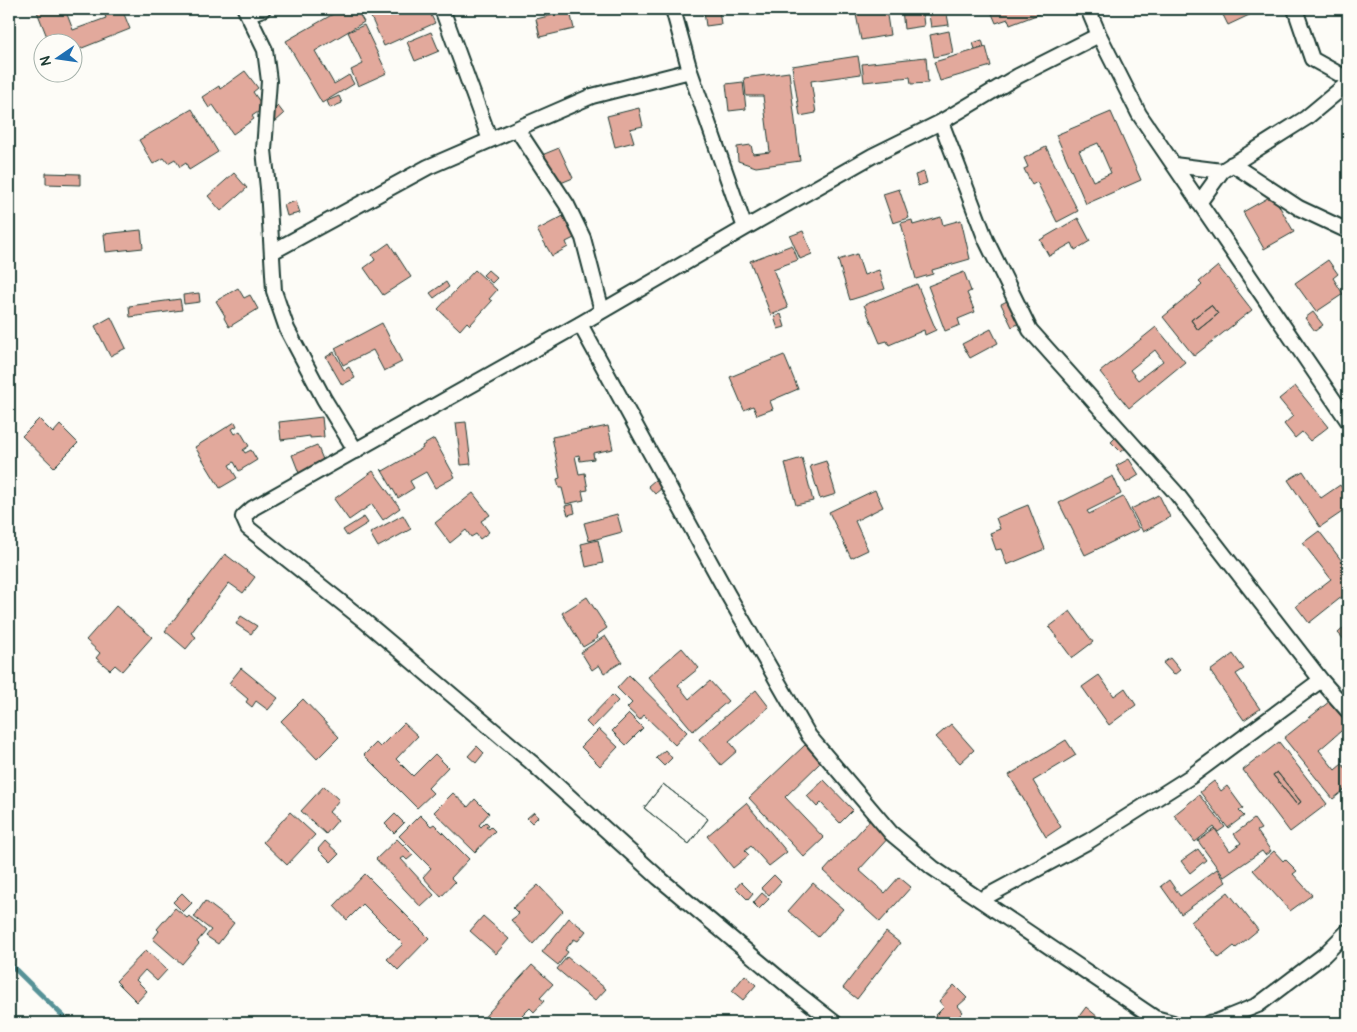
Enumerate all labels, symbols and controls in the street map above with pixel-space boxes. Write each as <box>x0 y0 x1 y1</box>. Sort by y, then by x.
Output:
north arrow <box>32 32 82 82</box>
text: N <box>36 54 55 67</box>

